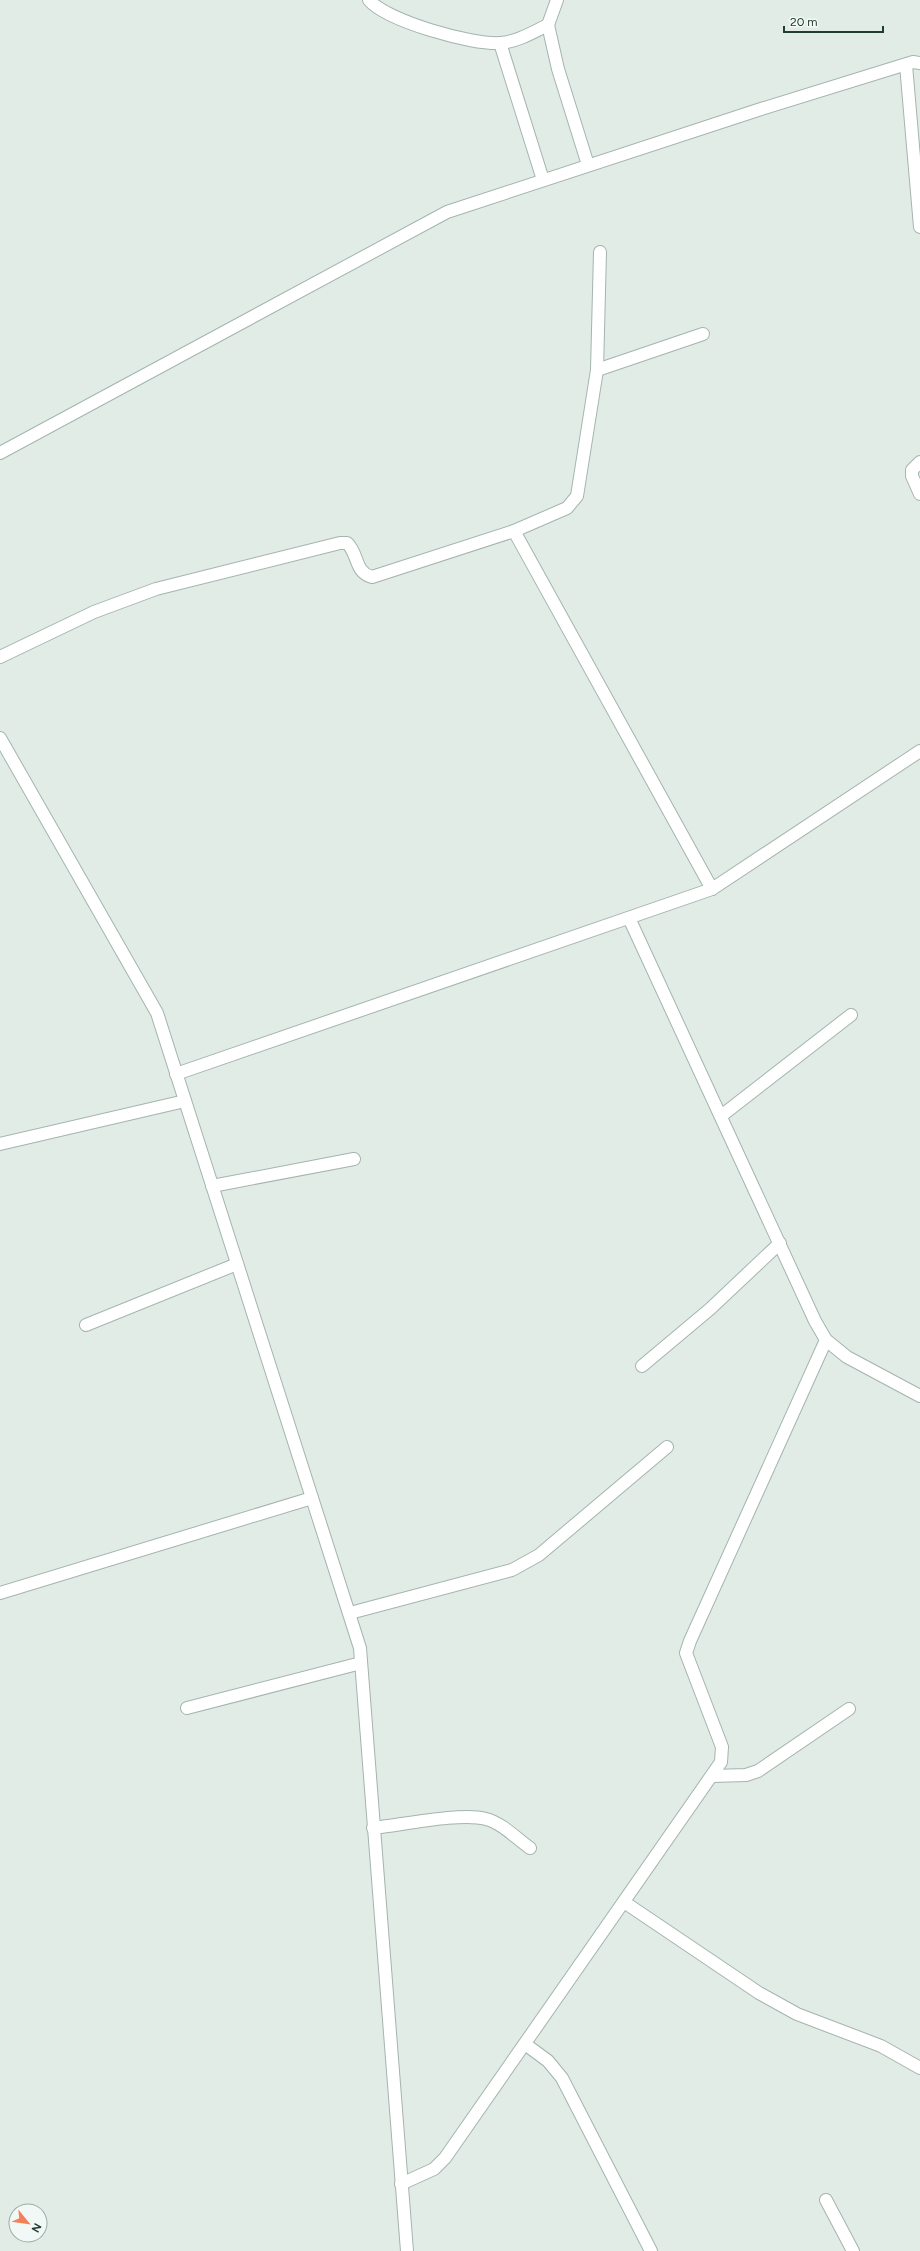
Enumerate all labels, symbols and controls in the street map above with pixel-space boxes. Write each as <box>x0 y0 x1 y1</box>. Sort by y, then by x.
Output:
scale bar <box>784 8 883 34</box>
text: 20 m <box>790 15 818 29</box>
north arrow <box>8 2203 48 2243</box>
text: N <box>29 2221 44 2234</box>

